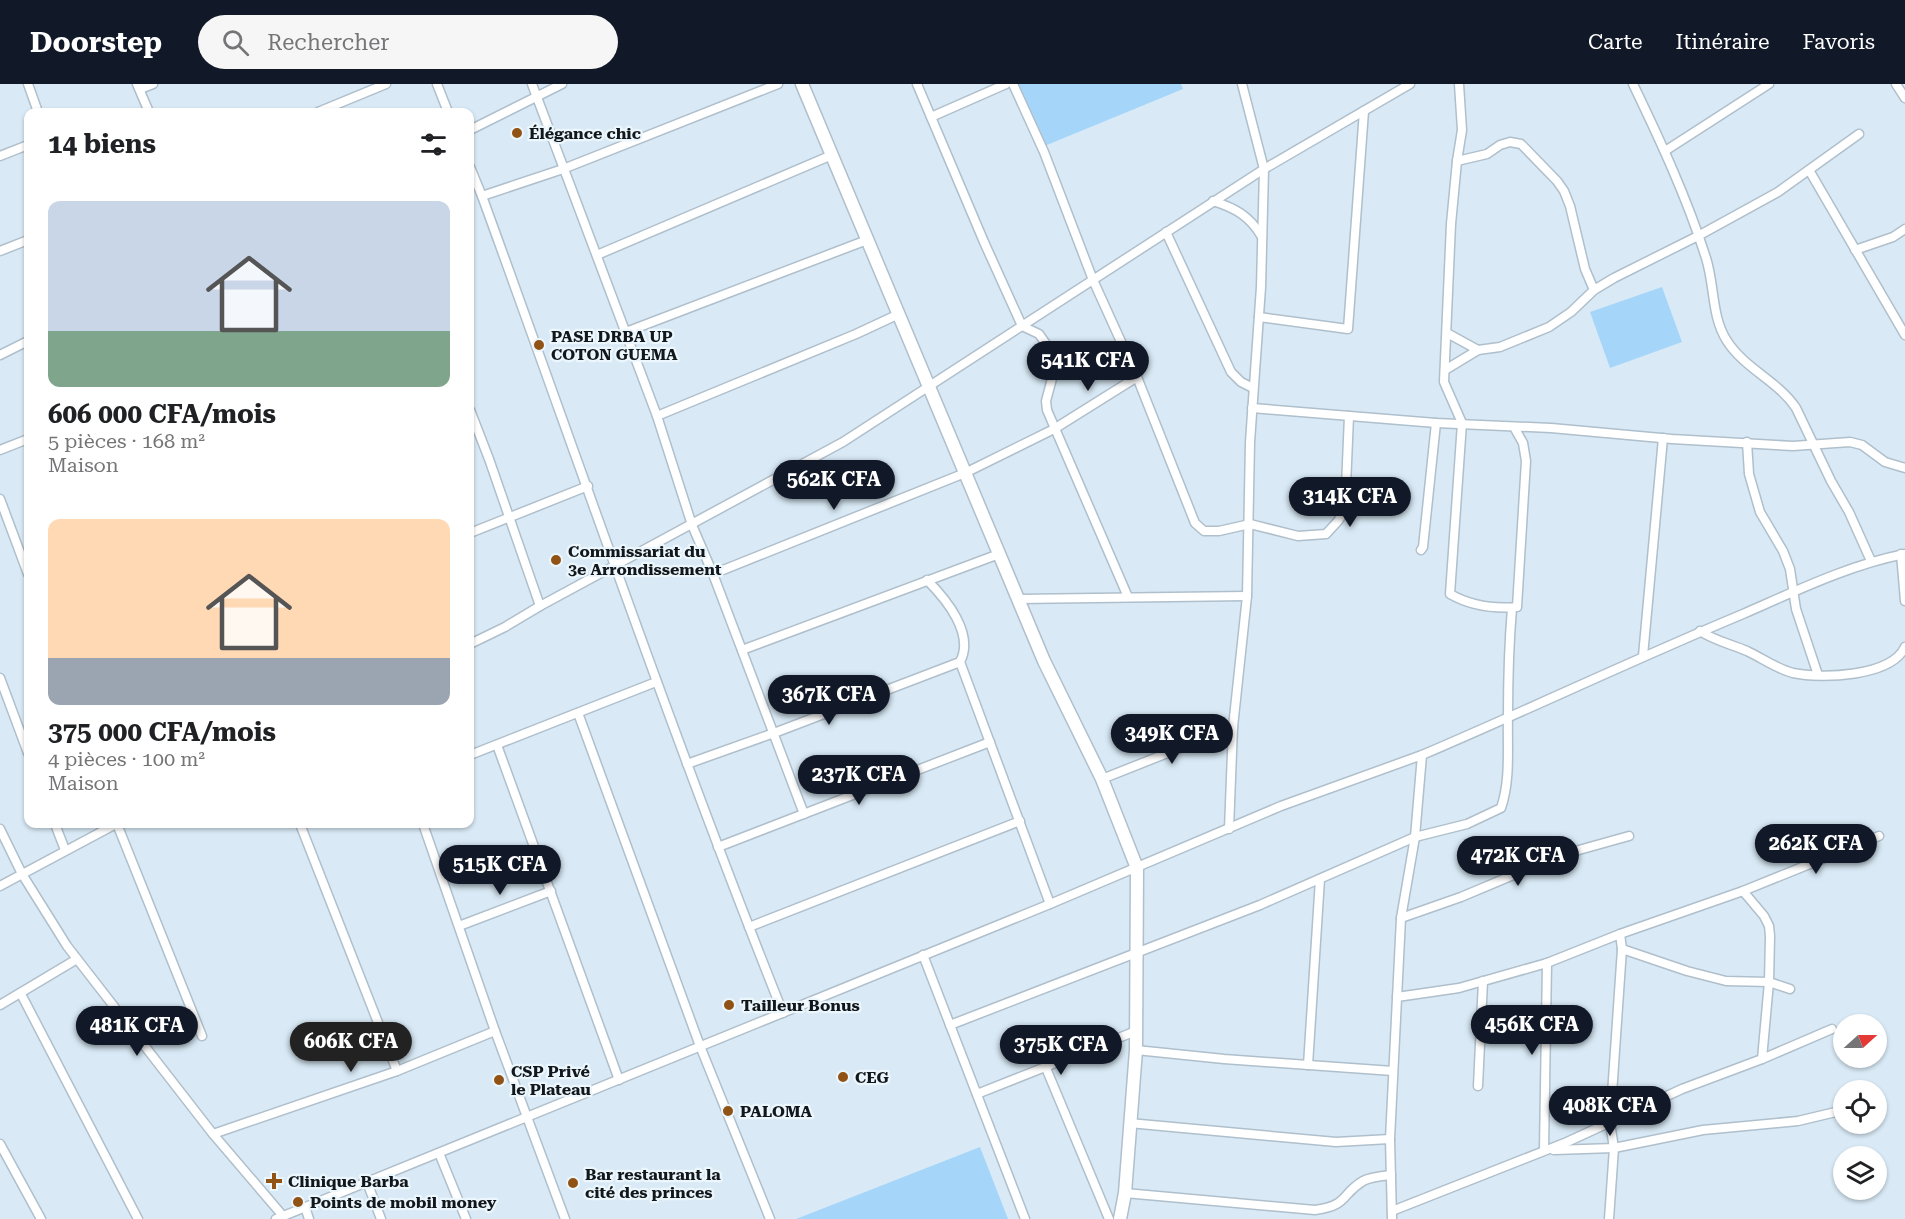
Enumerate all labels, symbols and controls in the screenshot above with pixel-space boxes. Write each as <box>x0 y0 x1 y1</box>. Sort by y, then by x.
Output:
search box <box>198 15 618 69</box>
text: Doorstep <box>30 26 162 59</box>
icon: search <box>219 26 252 59</box>
text: Rechercher <box>267 30 389 55</box>
text: Carte <box>1588 30 1643 54</box>
text: Itinéraire <box>1676 30 1770 54</box>
text: Favoris <box>1803 30 1875 54</box>
place label: Élégance chic <box>529 124 641 143</box>
marker: Élégance chic <box>510 126 524 140</box>
icon: filters <box>417 128 450 161</box>
text: 14 biens <box>48 129 156 159</box>
icon: home <box>195 240 303 348</box>
place label: PASE DRBA UP COTON GUEMA <box>551 327 678 364</box>
marker: PASE DRBA UP COTON GUEMA <box>532 338 546 352</box>
pin: 541K CFA <box>1026 341 1150 392</box>
text: 541K CFA <box>1041 348 1135 372</box>
text: 606 000 CFA/mois <box>48 399 276 429</box>
text: 5 pièces · 168 m² <box>48 429 205 453</box>
text: Maison <box>48 453 119 477</box>
pin: 562K CFA <box>772 460 896 511</box>
text: 562K CFA <box>787 467 881 491</box>
pin: 314K CFA <box>1288 477 1412 528</box>
text: 314K CFA <box>1303 484 1397 508</box>
place label: Commissariat du 3e Arrondissement <box>568 542 722 579</box>
marker: Commissariat du 3e Arrondissement <box>549 553 563 567</box>
icon: home <box>195 558 303 666</box>
pin: 367K CFA <box>767 675 891 726</box>
text: 367K CFA <box>782 682 876 706</box>
pin: 349K CFA <box>1110 714 1234 765</box>
text: 375 000 CFA/mois <box>48 717 276 747</box>
text: 349K CFA <box>1125 721 1219 745</box>
text: 4 pièces · 100 m² <box>48 747 205 771</box>
pin: 237K CFA <box>797 755 921 806</box>
text: 237K CFA <box>812 762 906 786</box>
text: Maison <box>48 771 119 795</box>
pin: 262K CFA <box>1754 824 1878 875</box>
text: 262K CFA <box>1769 831 1863 855</box>
pin: 472K CFA <box>1456 836 1580 887</box>
text: 472K CFA <box>1471 843 1565 867</box>
pin: 515K CFA <box>438 845 562 896</box>
text: 515K CFA <box>453 852 547 876</box>
place label: Tailleur Bonus <box>741 996 860 1015</box>
marker: Tailleur Bonus <box>722 998 736 1012</box>
pin: 456K CFA <box>1470 1005 1594 1056</box>
pin: 481K CFA <box>75 1006 199 1057</box>
text: 456K CFA <box>1485 1012 1579 1036</box>
text: 481K CFA <box>90 1013 184 1037</box>
north arrow <box>1833 1014 1887 1068</box>
map controls <box>1833 1014 1887 1200</box>
pin: 606K CFA <box>289 1022 413 1073</box>
pin: 375K CFA <box>999 1025 1123 1076</box>
text: 606K CFA <box>304 1029 398 1053</box>
text: 375K CFA <box>1014 1032 1108 1056</box>
place label: CSP Privé le Plateau <box>511 1062 591 1099</box>
place label: CEG <box>855 1068 889 1087</box>
marker: CEG <box>836 1070 850 1084</box>
marker: CSP Privé le Plateau <box>492 1073 506 1087</box>
button: locate <box>1833 1080 1887 1134</box>
pin: 408K CFA <box>1548 1086 1672 1137</box>
text: 408K CFA <box>1563 1093 1657 1117</box>
place label: PALOMA <box>740 1102 812 1121</box>
marker: PALOMA <box>721 1104 735 1118</box>
button: layers <box>1833 1146 1887 1200</box>
place label: Bar restaurant la cité des princes <box>585 1165 721 1202</box>
marker: Clinique Barba <box>265 1172 283 1190</box>
place label: Clinique Barba <box>288 1172 409 1191</box>
marker: Bar restaurant la cité des princes <box>566 1176 580 1190</box>
place label: Points de mobil money <box>310 1193 497 1212</box>
marker: Points de mobil money <box>291 1195 305 1209</box>

